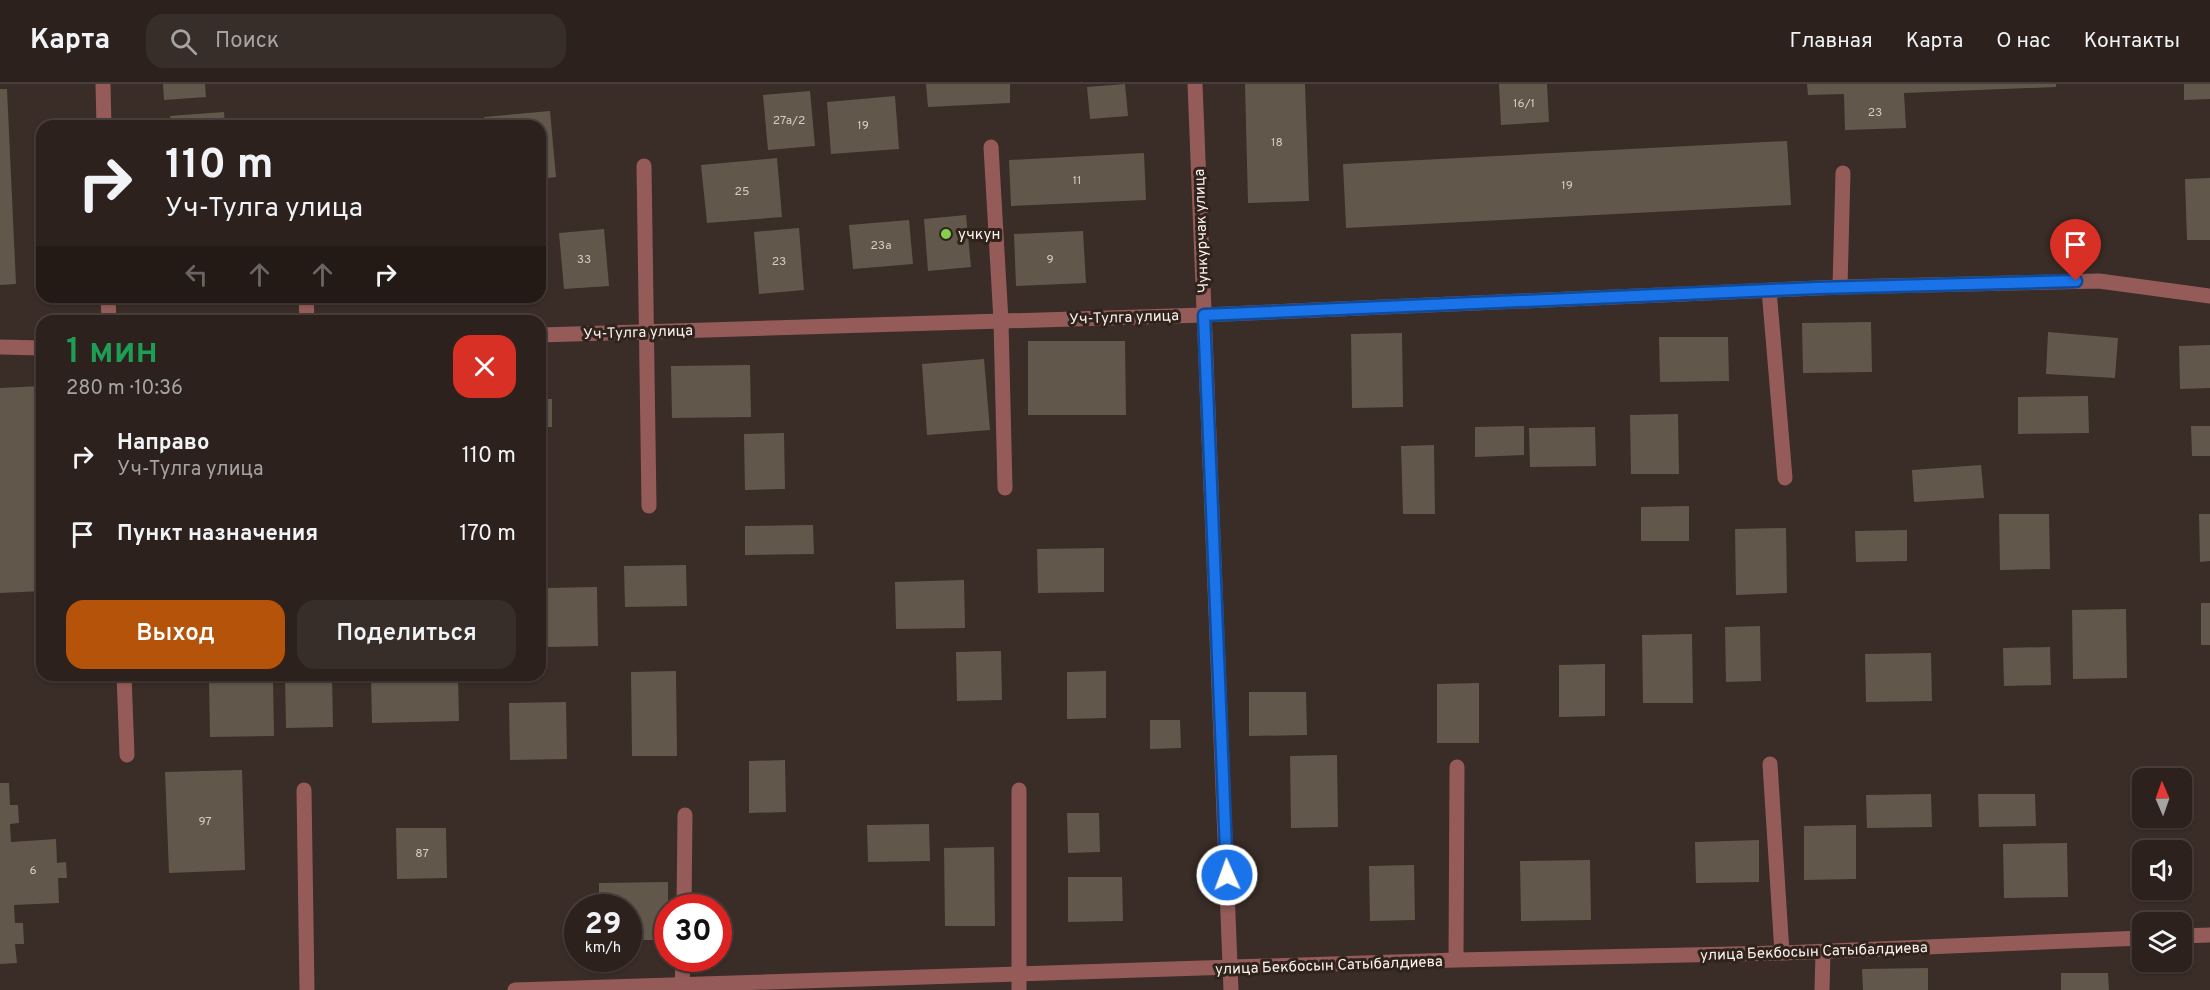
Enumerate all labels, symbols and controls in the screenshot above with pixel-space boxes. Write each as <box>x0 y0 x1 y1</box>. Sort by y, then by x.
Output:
search box <box>146 14 566 68</box>
text: Карта <box>30 23 110 59</box>
icon: search <box>167 25 200 58</box>
text: Поиск <box>215 28 279 55</box>
text: Главная <box>1789 28 1873 55</box>
text: Карта <box>1906 28 1963 55</box>
text: О нас <box>1996 28 2051 55</box>
text: Контакты <box>2084 28 2180 55</box>
house number: 16/1 <box>1513 96 1535 112</box>
house number: 23 <box>1868 105 1882 121</box>
house number: 27а/2 <box>773 113 805 129</box>
house number: 19 <box>857 118 869 134</box>
house number: 18 <box>1271 135 1283 151</box>
text: 110 m <box>165 140 274 193</box>
icon: right <box>66 144 144 222</box>
street label: Чункурчак улица <box>1191 168 1214 293</box>
house number: 11 <box>1073 173 1081 189</box>
house number: 19 <box>1561 178 1573 194</box>
house number: 25 <box>735 184 749 200</box>
text: Уч-Тулга улица <box>165 192 363 226</box>
pin <box>2050 219 2101 281</box>
place label: учкун <box>958 226 1000 245</box>
marker: учкун <box>939 227 953 241</box>
icon: arrive <box>2059 228 2092 261</box>
house number: 23a <box>871 238 892 254</box>
house number: 33 <box>577 252 591 268</box>
house number: 9 <box>1046 252 1054 268</box>
house number: 23 <box>772 254 786 270</box>
icon: left <box>180 258 213 291</box>
icon: ahead <box>243 258 276 291</box>
icon: ahead <box>306 258 339 291</box>
icon: right <box>369 258 402 291</box>
street label: Уч-Тулга улица <box>1069 307 1179 330</box>
street label: Уч-Тулга улица <box>583 322 693 345</box>
text: 1 мин <box>66 330 158 376</box>
button: close <box>453 335 516 398</box>
text: 280 m · 10:36 <box>66 376 183 402</box>
text: Направо <box>117 430 209 457</box>
icon: right <box>66 440 99 473</box>
text: 110 m <box>462 443 516 470</box>
text: Уч-Тулга улица <box>117 457 264 483</box>
icon: arrive <box>66 518 99 551</box>
text: Пункт назначения <box>117 521 318 548</box>
text: 170 m <box>459 521 516 548</box>
button: Выход <box>66 600 285 669</box>
button: Поделиться <box>297 600 516 669</box>
north arrow <box>2132 768 2192 828</box>
map controls <box>2132 768 2192 972</box>
house number: 97 <box>198 814 212 830</box>
button: sound <box>2132 840 2192 900</box>
position arrow <box>1195 843 1259 907</box>
house number: 87 <box>415 846 429 862</box>
house number: 6 <box>29 863 37 879</box>
speed limit sign: 30 <box>654 894 732 972</box>
text: 29 <box>585 907 621 944</box>
button: layers <box>2132 912 2192 972</box>
text: km/h <box>585 939 621 958</box>
street label: улица Бекбосын Сатыбалдиева <box>1700 939 1928 966</box>
street label: улица Бекбосын Сатыбалдиева <box>1215 953 1443 980</box>

